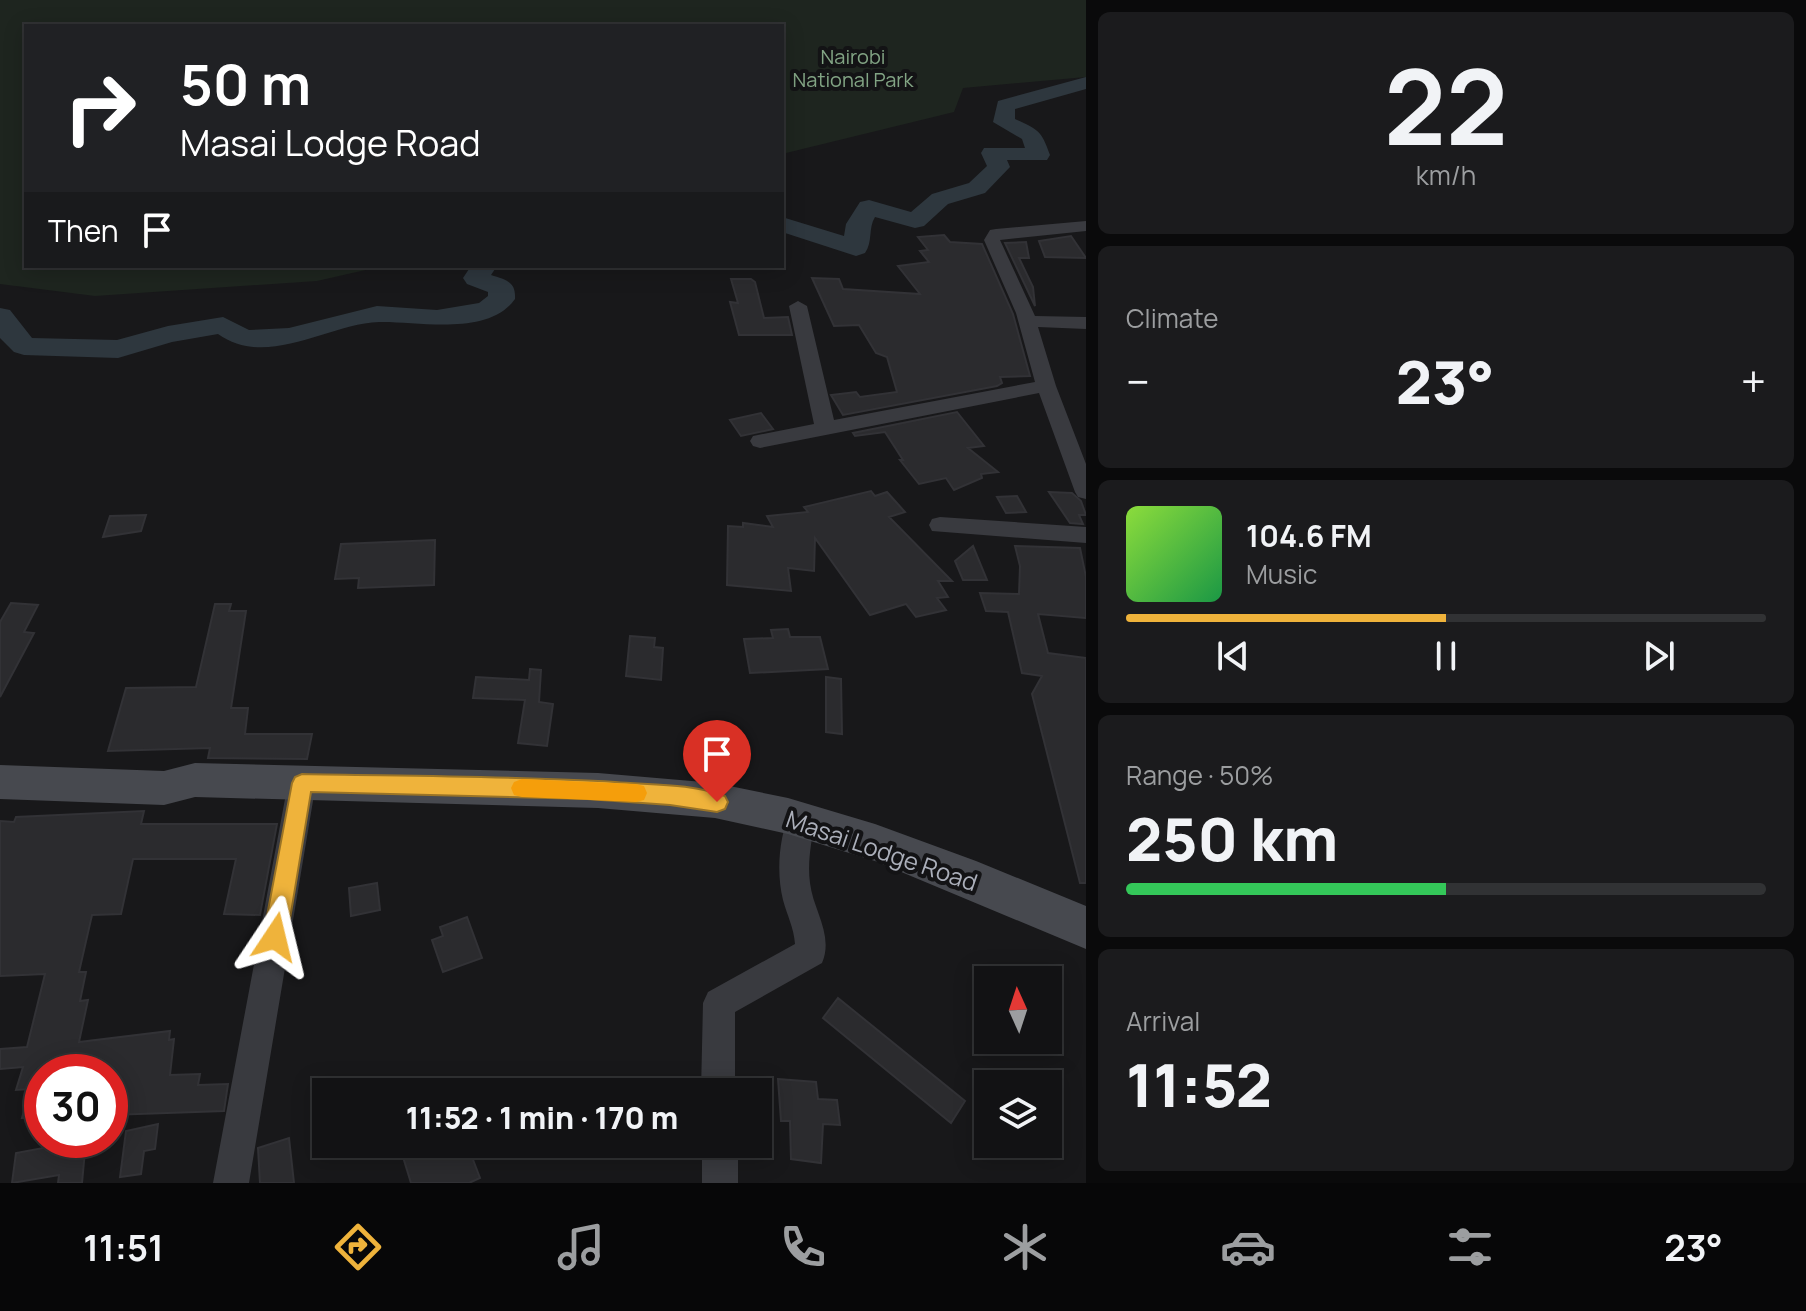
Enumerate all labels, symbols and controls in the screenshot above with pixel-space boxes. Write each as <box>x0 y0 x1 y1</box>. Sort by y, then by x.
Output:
text: 22 <box>1384 34 1508 176</box>
park label: Nairobi National Park <box>793 43 914 93</box>
text: 50 m <box>180 45 311 122</box>
icon: right <box>48 56 152 160</box>
text: Masai Lodge Road <box>180 118 481 167</box>
text: km/h <box>1416 157 1476 193</box>
icon: arrive <box>135 208 179 252</box>
text: Then <box>48 210 119 251</box>
text: Climate <box>1126 300 1218 336</box>
text: 23° <box>1396 340 1495 422</box>
text: − <box>1126 351 1150 411</box>
text: + <box>1741 351 1766 411</box>
text: 104.6 FM <box>1246 515 1372 556</box>
text: Music <box>1246 556 1317 592</box>
icon: previous <box>1211 634 1255 678</box>
icon: pause <box>1424 634 1468 678</box>
icon: next <box>1637 634 1681 678</box>
pin <box>683 720 751 802</box>
icon: arrive <box>695 732 739 776</box>
text: Range · 50% <box>1126 757 1273 793</box>
text: 250 km <box>1126 797 1338 879</box>
street label: Masai Lodge Road <box>782 802 982 898</box>
position arrow <box>233 895 317 979</box>
north arrow <box>974 966 1062 1054</box>
map controls <box>974 966 1062 1158</box>
text: Arrival <box>1126 1003 1200 1039</box>
text: 11:52 <box>1126 1043 1272 1125</box>
speed limit sign: 30 <box>24 1054 128 1158</box>
button: layers <box>974 1070 1062 1158</box>
text: 11:52 · 1 min · 170 m <box>406 1097 678 1138</box>
icon: directions <box>330 1219 386 1275</box>
icon: music <box>553 1219 609 1275</box>
icon: phone <box>775 1219 831 1275</box>
icon: climate <box>997 1219 1053 1275</box>
icon: car <box>1220 1219 1276 1275</box>
icon: filters <box>1442 1219 1498 1275</box>
text: 11:51 <box>83 1223 164 1272</box>
text: 23° <box>1664 1223 1723 1272</box>

